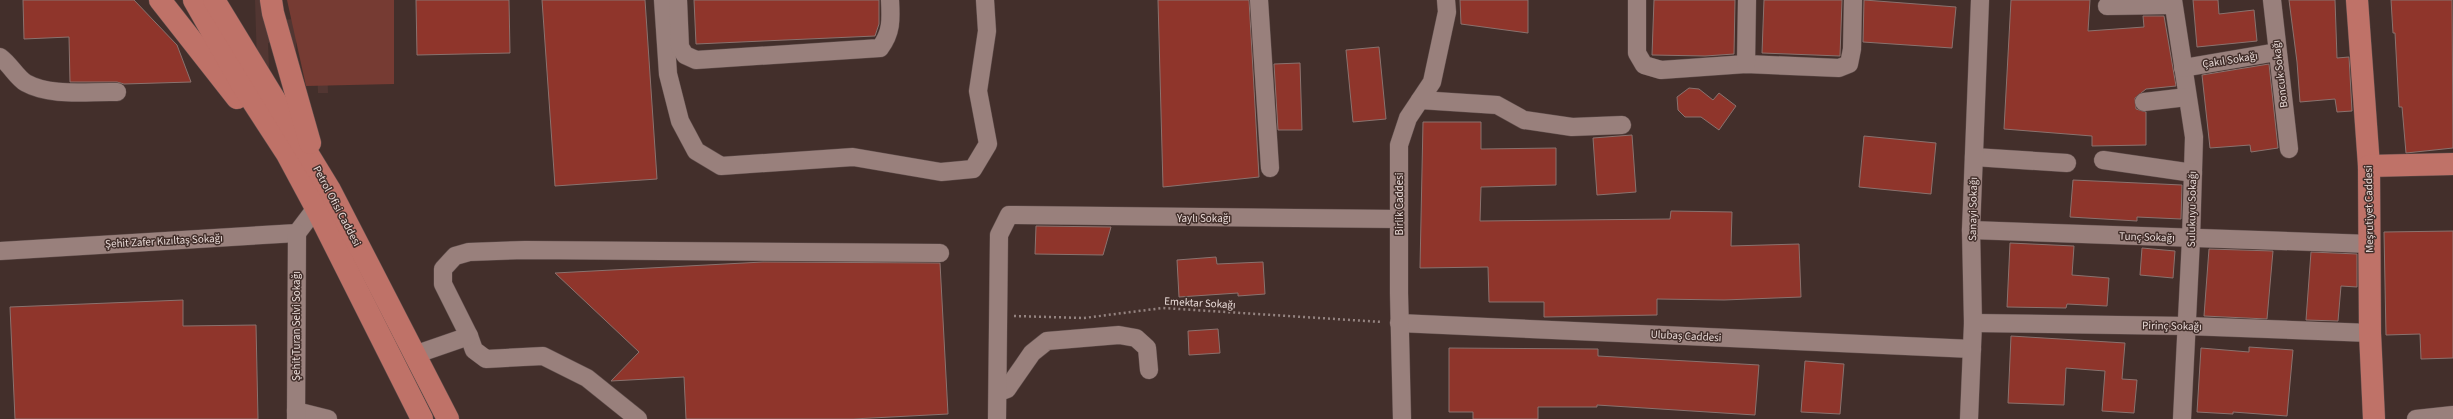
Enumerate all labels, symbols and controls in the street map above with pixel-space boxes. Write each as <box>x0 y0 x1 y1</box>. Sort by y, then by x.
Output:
street label: Boncuk Sokağı <box>2268 39 2292 109</box>
street label: Çakıl Sokağı <box>2201 48 2259 72</box>
street label: Petrol Ofisi Caddesi <box>309 163 365 249</box>
street label: Meşrutiyet Caddesi <box>2361 165 2377 253</box>
street label: Sulukuyu Sokağı <box>2184 171 2200 247</box>
street label: Birlik Caddesi <box>1392 173 1407 235</box>
street label: Sanayi Sokağı <box>1965 177 1981 241</box>
street label: Yaylı Sokağı <box>1176 211 1231 226</box>
street label: Tunç Sokağı <box>2119 229 2175 245</box>
street label: Şehit Zafer Kızıltaş Sokağı <box>105 230 223 252</box>
street label: Şehit Turan Selvi Sokağı <box>289 271 304 381</box>
street label: Emektar Sokağı <box>1164 294 1236 312</box>
street label: Pirinç Sokağı <box>2142 318 2202 334</box>
street label: Ulubaş Caddesi <box>1650 327 1722 345</box>

